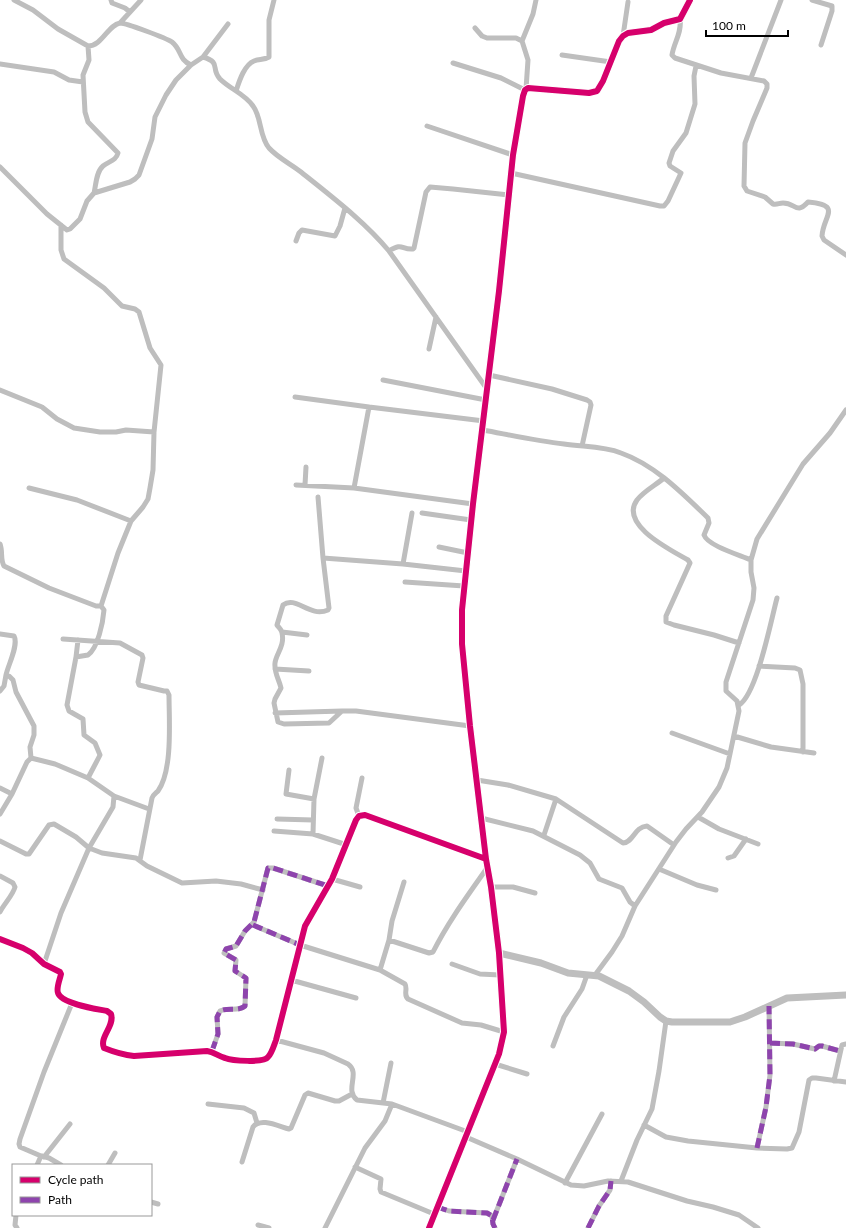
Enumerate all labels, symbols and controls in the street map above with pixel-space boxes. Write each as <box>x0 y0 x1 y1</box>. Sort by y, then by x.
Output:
scale bar <box>706 12 788 38</box>
text: 100 m <box>712 18 746 33</box>
legend <box>12 1164 152 1216</box>
text: Cycle path <box>48 1172 103 1187</box>
text: Path <box>48 1192 72 1207</box>

